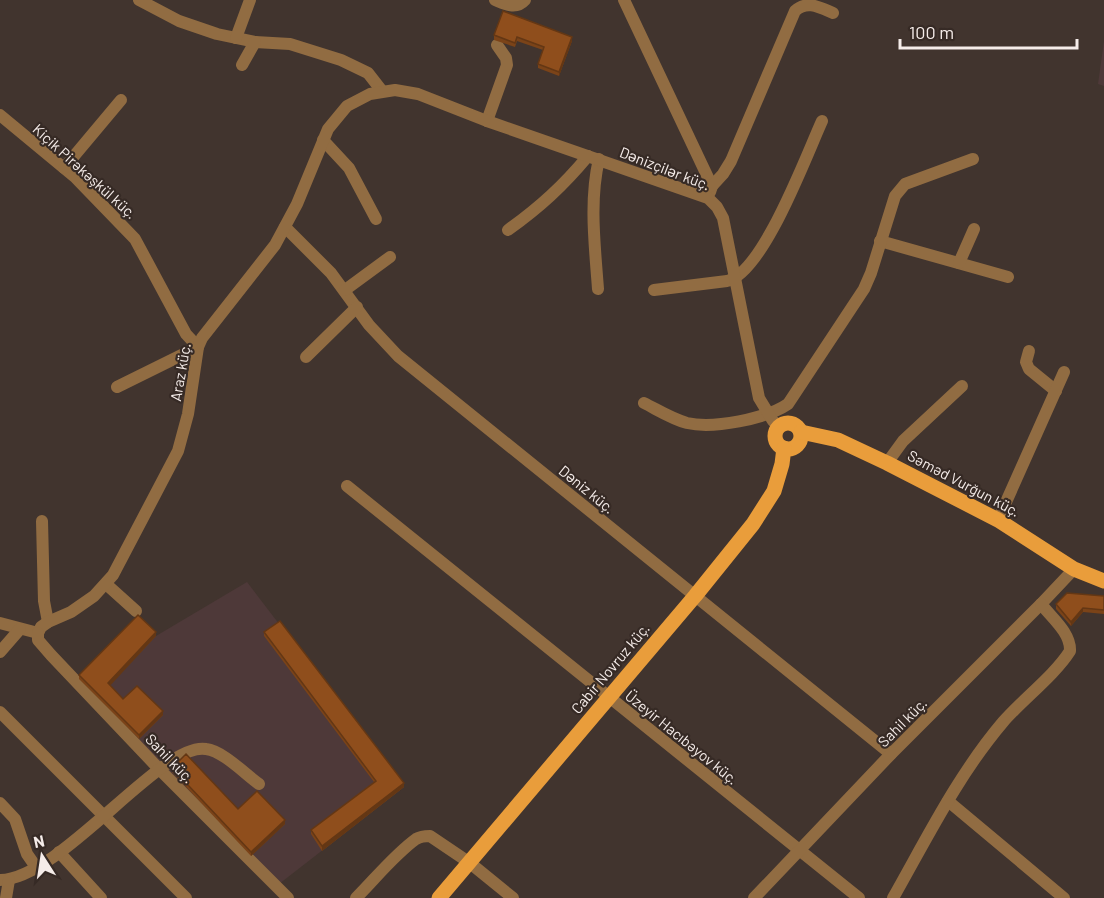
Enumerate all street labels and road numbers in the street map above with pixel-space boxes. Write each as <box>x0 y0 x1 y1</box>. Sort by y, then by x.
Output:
street label: Kiçik Pirəkəşkül küç. <box>29 120 141 222</box>
street label: Dәnizçilәr küç. <box>617 143 713 193</box>
street label: Araz küç. <box>166 341 194 403</box>
street label: Səməd Vurğun küç. <box>905 446 1023 520</box>
street label: Dәniz küç. <box>556 461 618 517</box>
street label: Cabir Novruz küç. <box>567 619 653 717</box>
street label: Üzeyir Hacıbəyov küç. <box>622 686 742 788</box>
street label: Sahil küç. <box>874 694 930 750</box>
street label: Sahil küç. <box>142 729 198 787</box>

